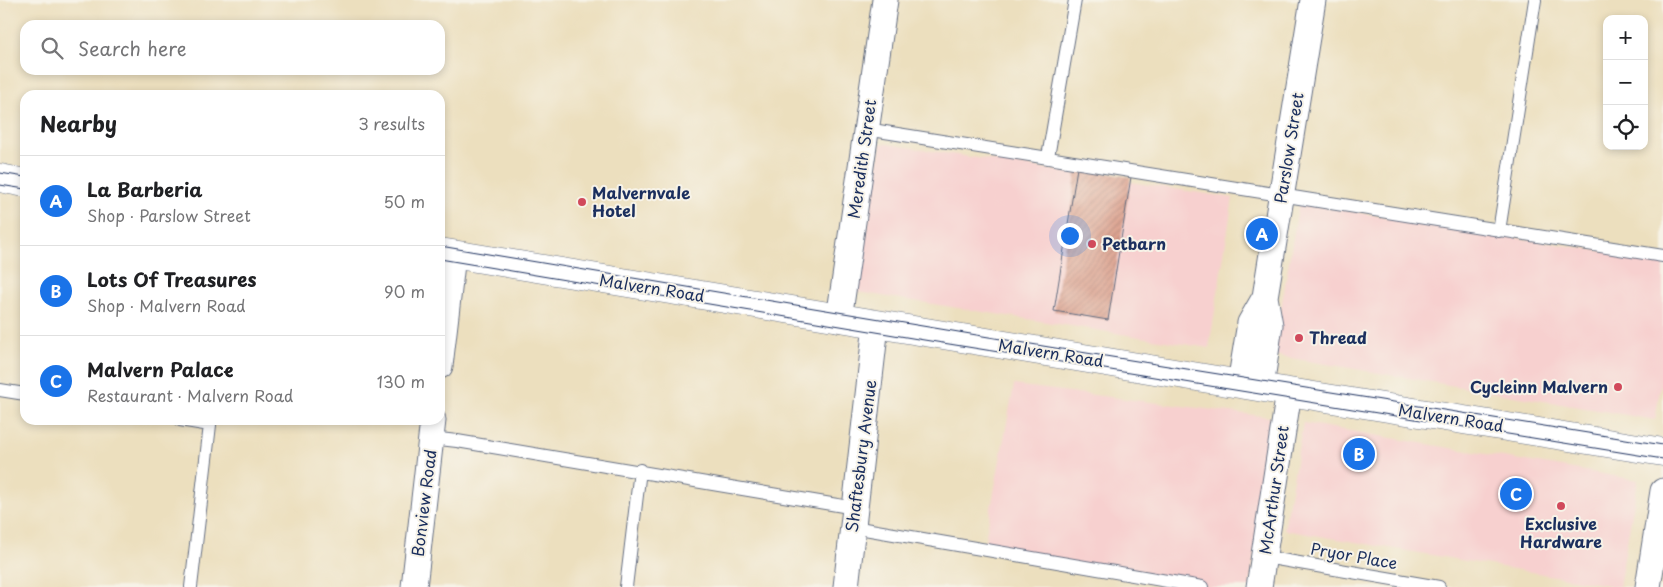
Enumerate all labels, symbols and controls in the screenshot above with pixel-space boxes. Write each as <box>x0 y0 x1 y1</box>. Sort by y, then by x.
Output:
map controls <box>1603 15 1648 150</box>
button: + <box>1603 15 1648 60</box>
search box <box>20 20 445 75</box>
icon: search <box>38 34 66 62</box>
text: Search here <box>78 34 187 62</box>
button: − <box>1603 60 1648 105</box>
street label: Parslow Street <box>1267 90 1309 205</box>
street label: Meredith Street <box>841 97 881 220</box>
button: locate <box>1603 105 1648 150</box>
text: Nearby <box>40 107 117 139</box>
text: 3 results <box>358 111 425 135</box>
text: La Barberia <box>87 175 202 203</box>
place label: Malvernvale Hotel <box>592 180 690 222</box>
text: A <box>50 189 62 213</box>
text: 50 m <box>384 189 425 213</box>
marker: Malvernvale Hotel <box>576 196 588 208</box>
text: Shop · Parslow Street <box>87 203 251 227</box>
pin: A <box>1246 215 1278 253</box>
your location <box>1057 223 1083 249</box>
place label: Petbarn <box>1102 231 1166 255</box>
marker: Petbarn <box>1086 238 1098 250</box>
text: Lots Of Treasures <box>87 265 257 293</box>
street label: Malvern Road <box>598 267 707 307</box>
text: B <box>51 279 61 303</box>
text: 90 m <box>384 279 425 303</box>
text: Shop · Malvern Road <box>87 293 246 317</box>
place label: Thread <box>1309 325 1367 349</box>
street label: Malvern Road <box>997 332 1106 372</box>
marker: Thread <box>1293 332 1305 344</box>
text: Malvern Palace <box>87 355 234 383</box>
text: C <box>50 369 62 393</box>
text: 130 m <box>377 369 425 393</box>
place label: Cycleinn Malvern <box>1470 374 1608 398</box>
street label: Shaftesbury Avenue <box>839 378 881 534</box>
marker: Cycleinn Malvern <box>1612 381 1624 393</box>
text: Restaurant · Malvern Road <box>87 383 293 407</box>
street label: Malvern Road <box>1397 397 1506 437</box>
street label: McArthur Street <box>1252 424 1294 556</box>
pin: B <box>1343 435 1375 473</box>
street label: Bonview Road <box>405 448 441 558</box>
pin: C <box>1500 475 1532 513</box>
marker: Exclusive Hardware <box>1555 500 1567 512</box>
place label: Exclusive Hardware <box>1520 511 1602 553</box>
street label: Pryor Place <box>1309 536 1399 574</box>

